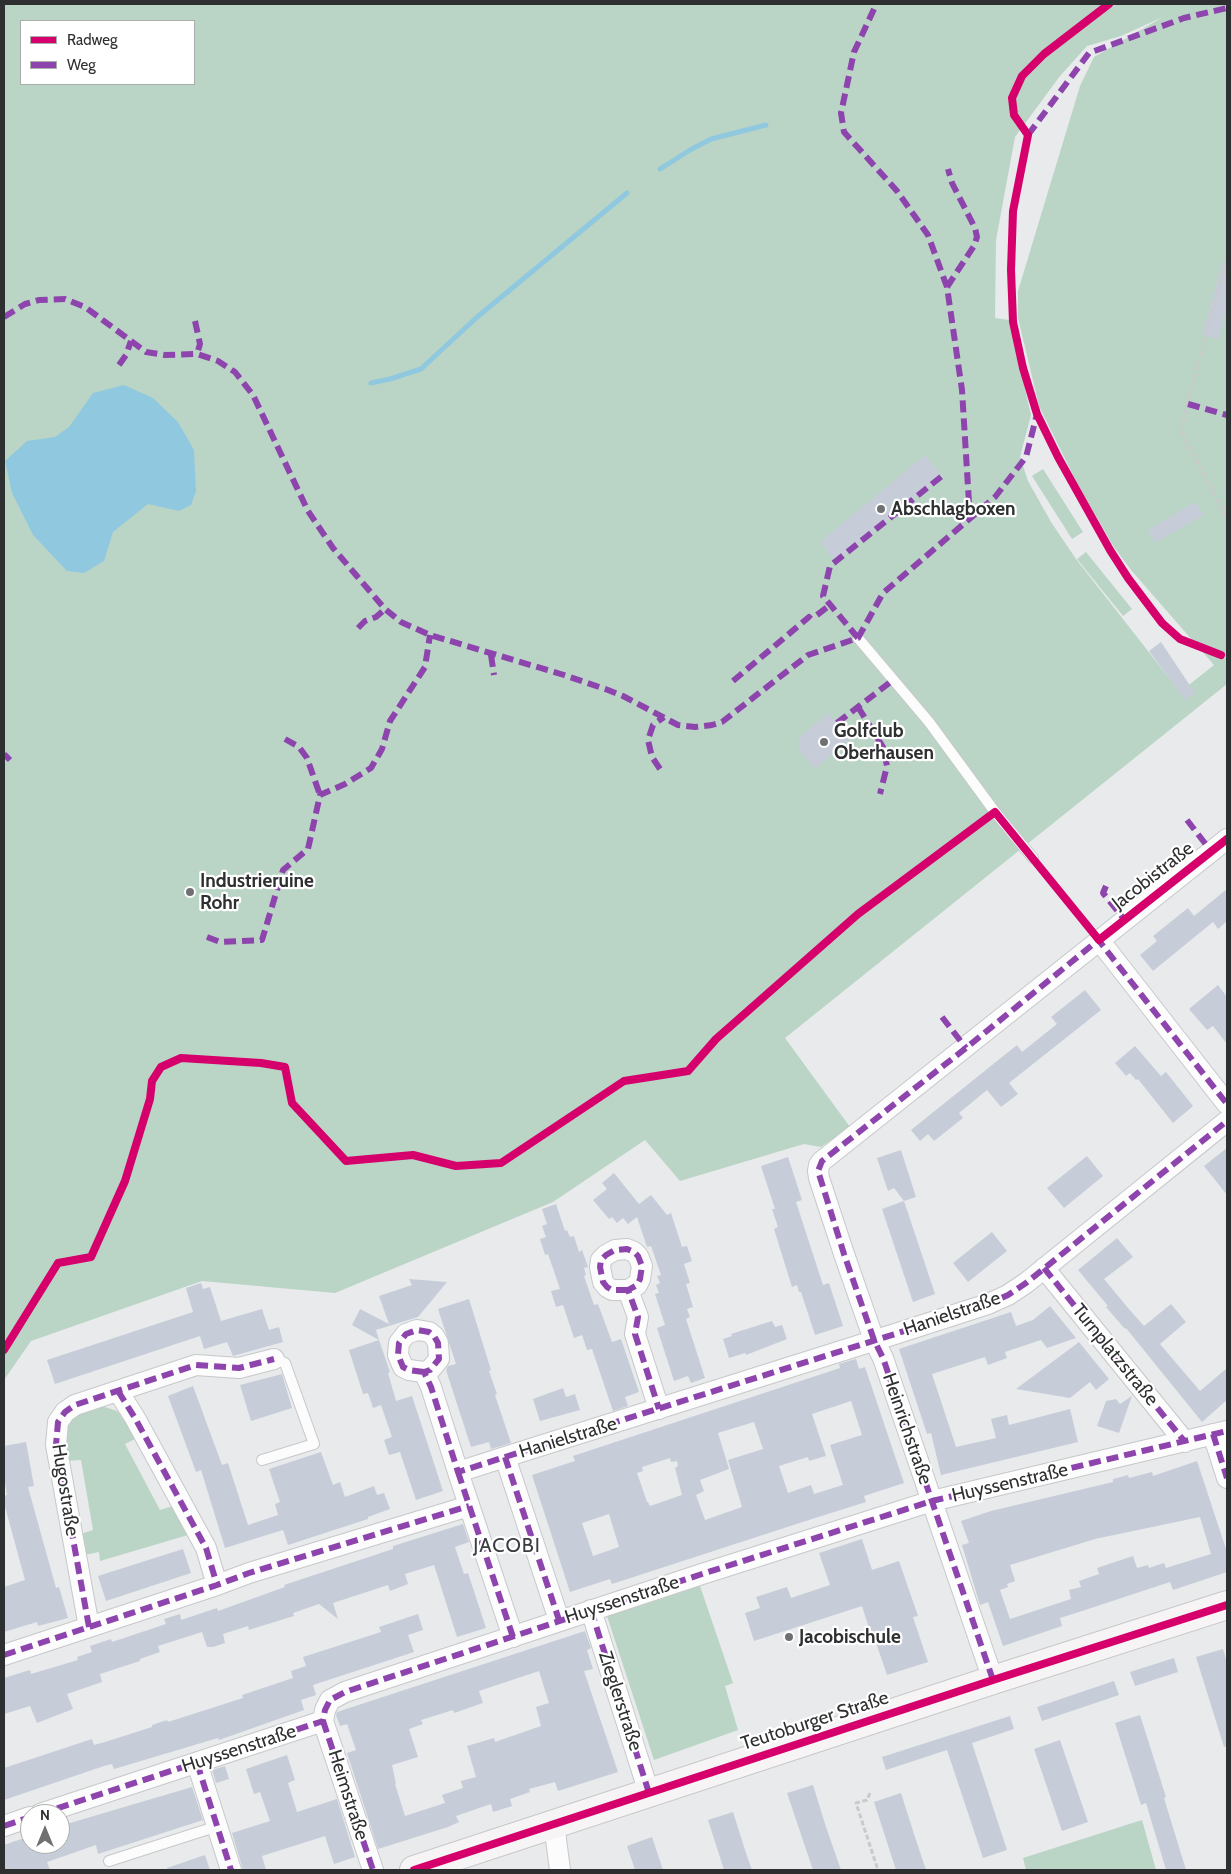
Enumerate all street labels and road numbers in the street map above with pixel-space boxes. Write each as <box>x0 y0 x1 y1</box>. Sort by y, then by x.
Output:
street label: Jacobistraße <box>1108 837 1198 915</box>
street label: Hanielstraße <box>901 1287 1003 1341</box>
street label: Turnplatzstraße <box>1067 1300 1163 1410</box>
street label: Heinrichstraße <box>877 1370 937 1488</box>
street label: Hanielstraße <box>516 1412 620 1464</box>
street label: Hugostraße <box>46 1442 84 1538</box>
street label: Huyssenstraße <box>950 1459 1070 1507</box>
street label: Huyssenstraße <box>562 1571 682 1629</box>
street label: Zieglerstraße <box>593 1648 647 1754</box>
street label: Teutoburger Straße <box>738 1686 892 1756</box>
street label: Huyssenstraße <box>179 1720 299 1778</box>
street label: Heimstraße <box>323 1747 373 1843</box>

